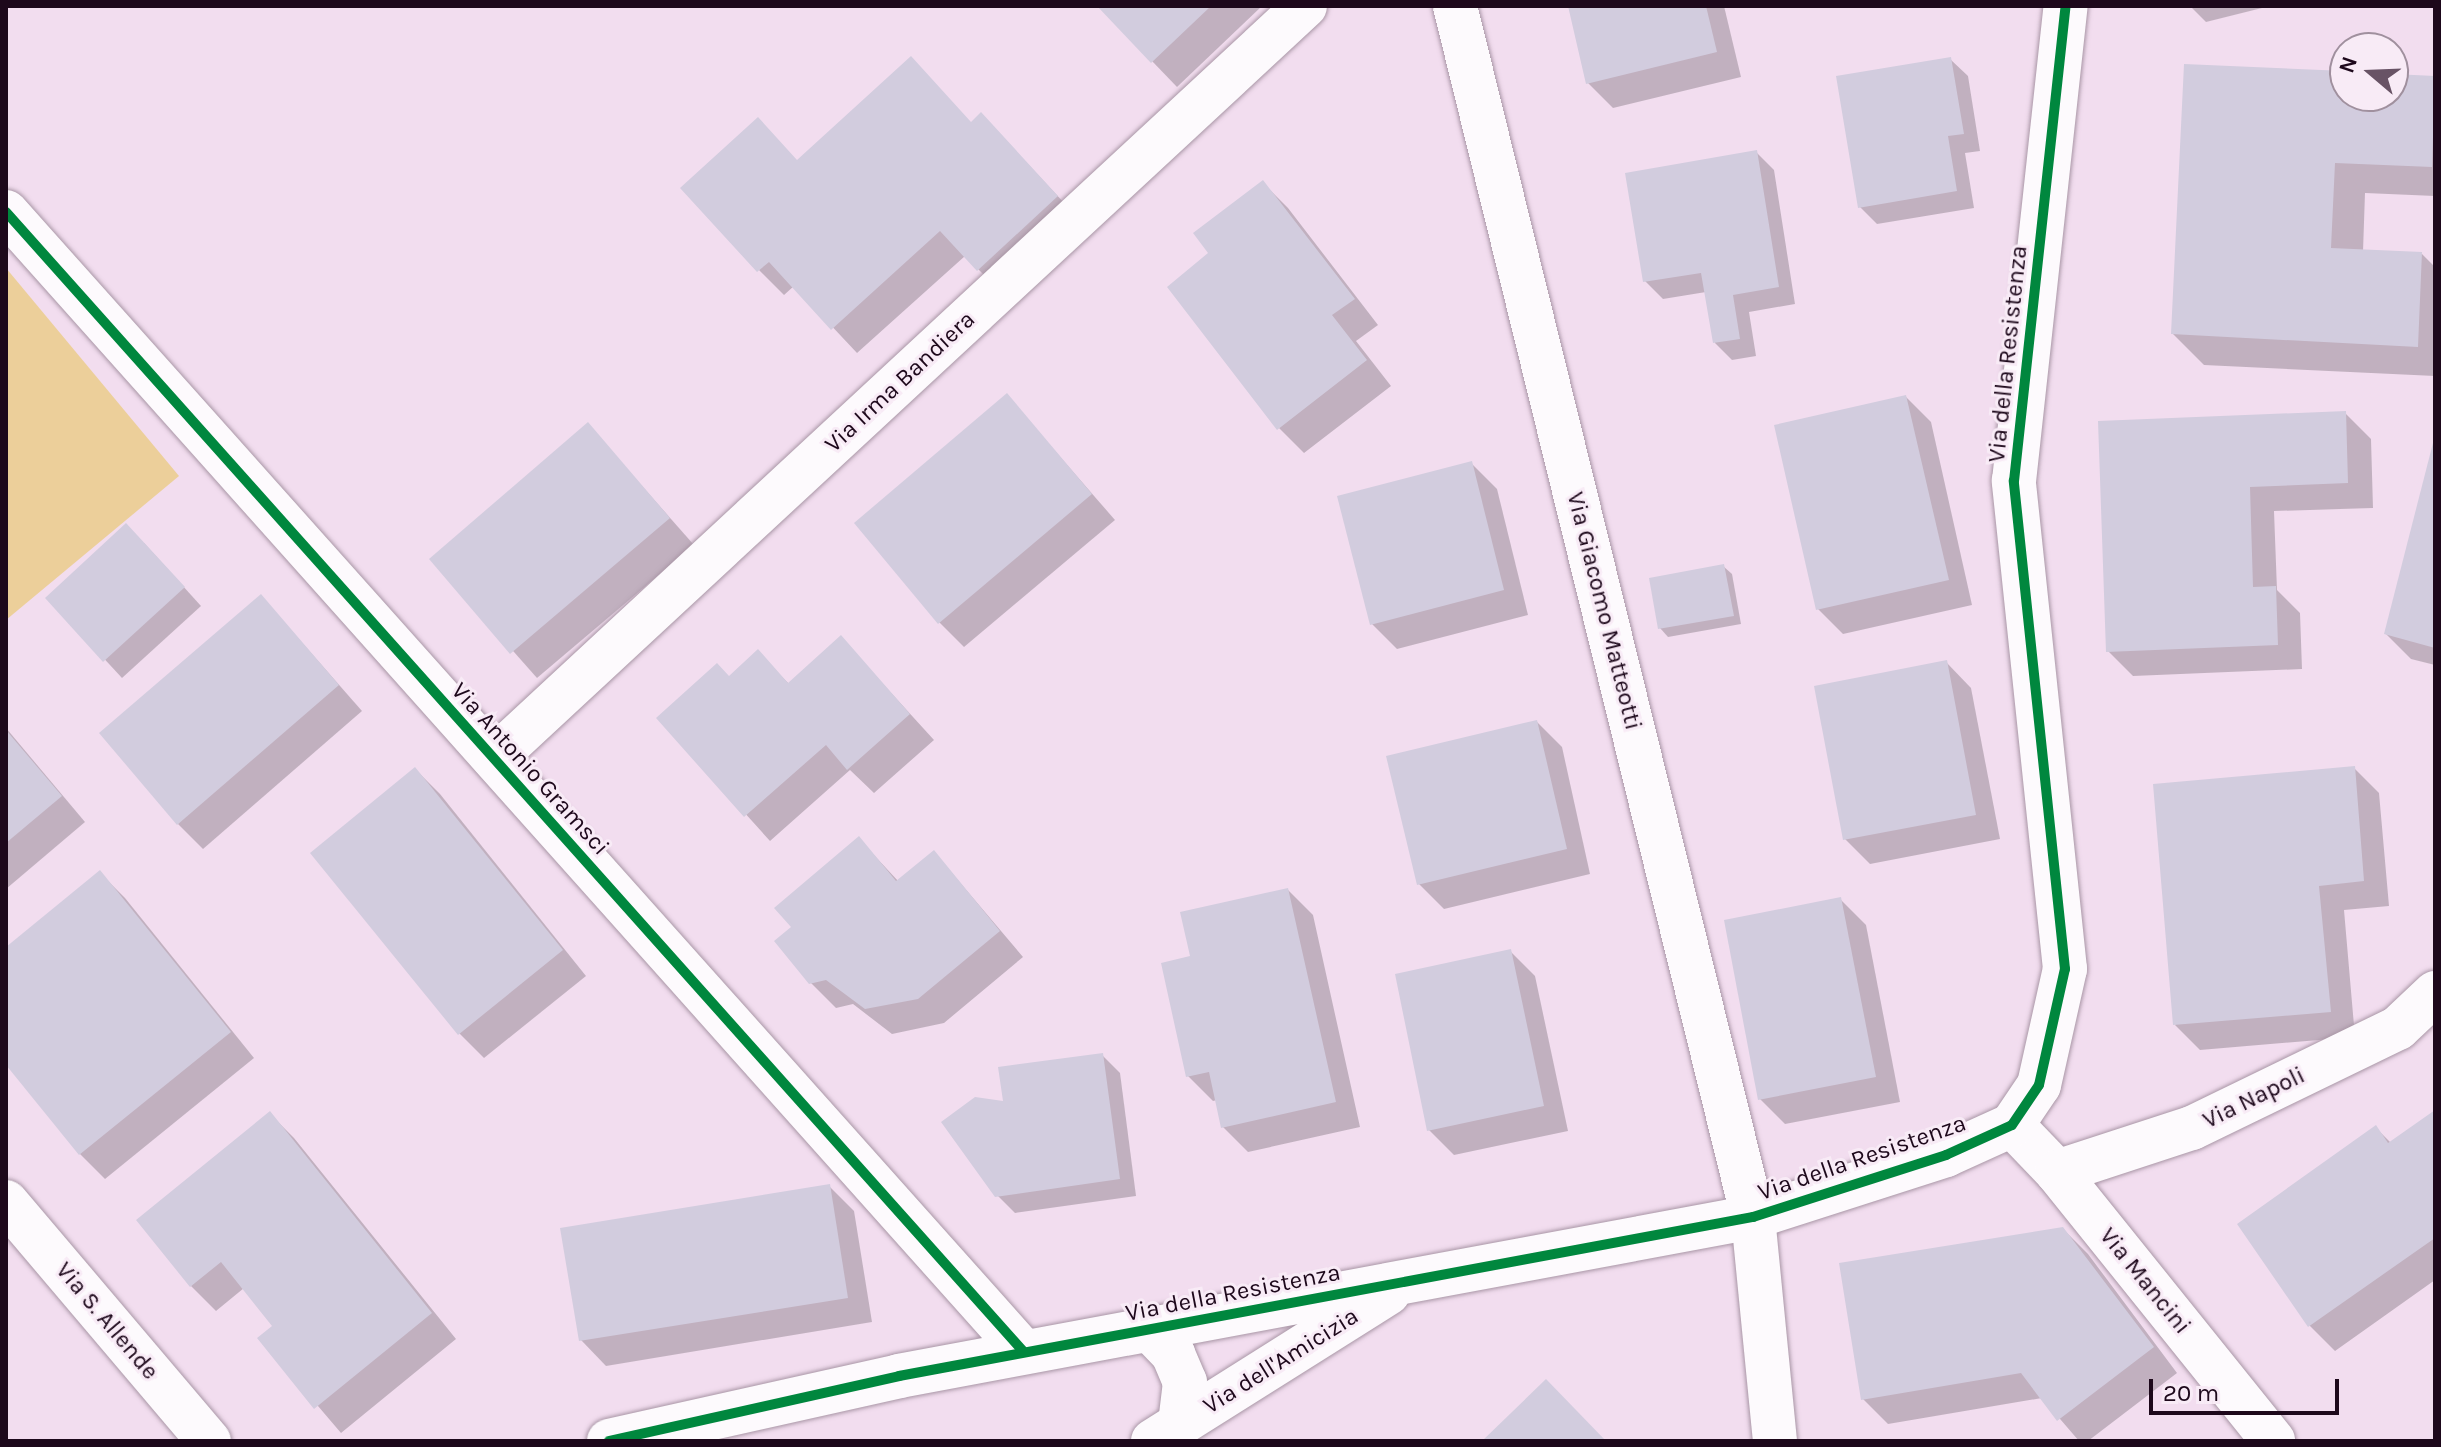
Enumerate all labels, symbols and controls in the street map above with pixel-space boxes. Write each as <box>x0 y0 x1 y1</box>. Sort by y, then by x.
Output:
north arrow <box>2329 32 2409 112</box>
text: N <box>2333 53 2363 77</box>
street label: Via della Resistenza <box>1982 244 2034 464</box>
street label: Via Irma Bandiera <box>819 305 981 459</box>
street label: Via Giacomo Matteotti <box>1560 489 1648 733</box>
street label: Via Antonio Gramsci <box>445 677 615 861</box>
street label: Via Napoli <box>2198 1061 2310 1135</box>
street label: Via della Resistenza <box>1754 1109 1970 1207</box>
street label: Via Mancini <box>2093 1222 2197 1340</box>
street label: Via S. Allende <box>49 1256 165 1386</box>
street label: Via della Resistenza <box>1123 1258 1343 1328</box>
street label: Via dell'Amicizia <box>1198 1302 1364 1420</box>
scale bar <box>2153 1363 2343 1413</box>
text: 20 m <box>2163 1379 2219 1407</box>

